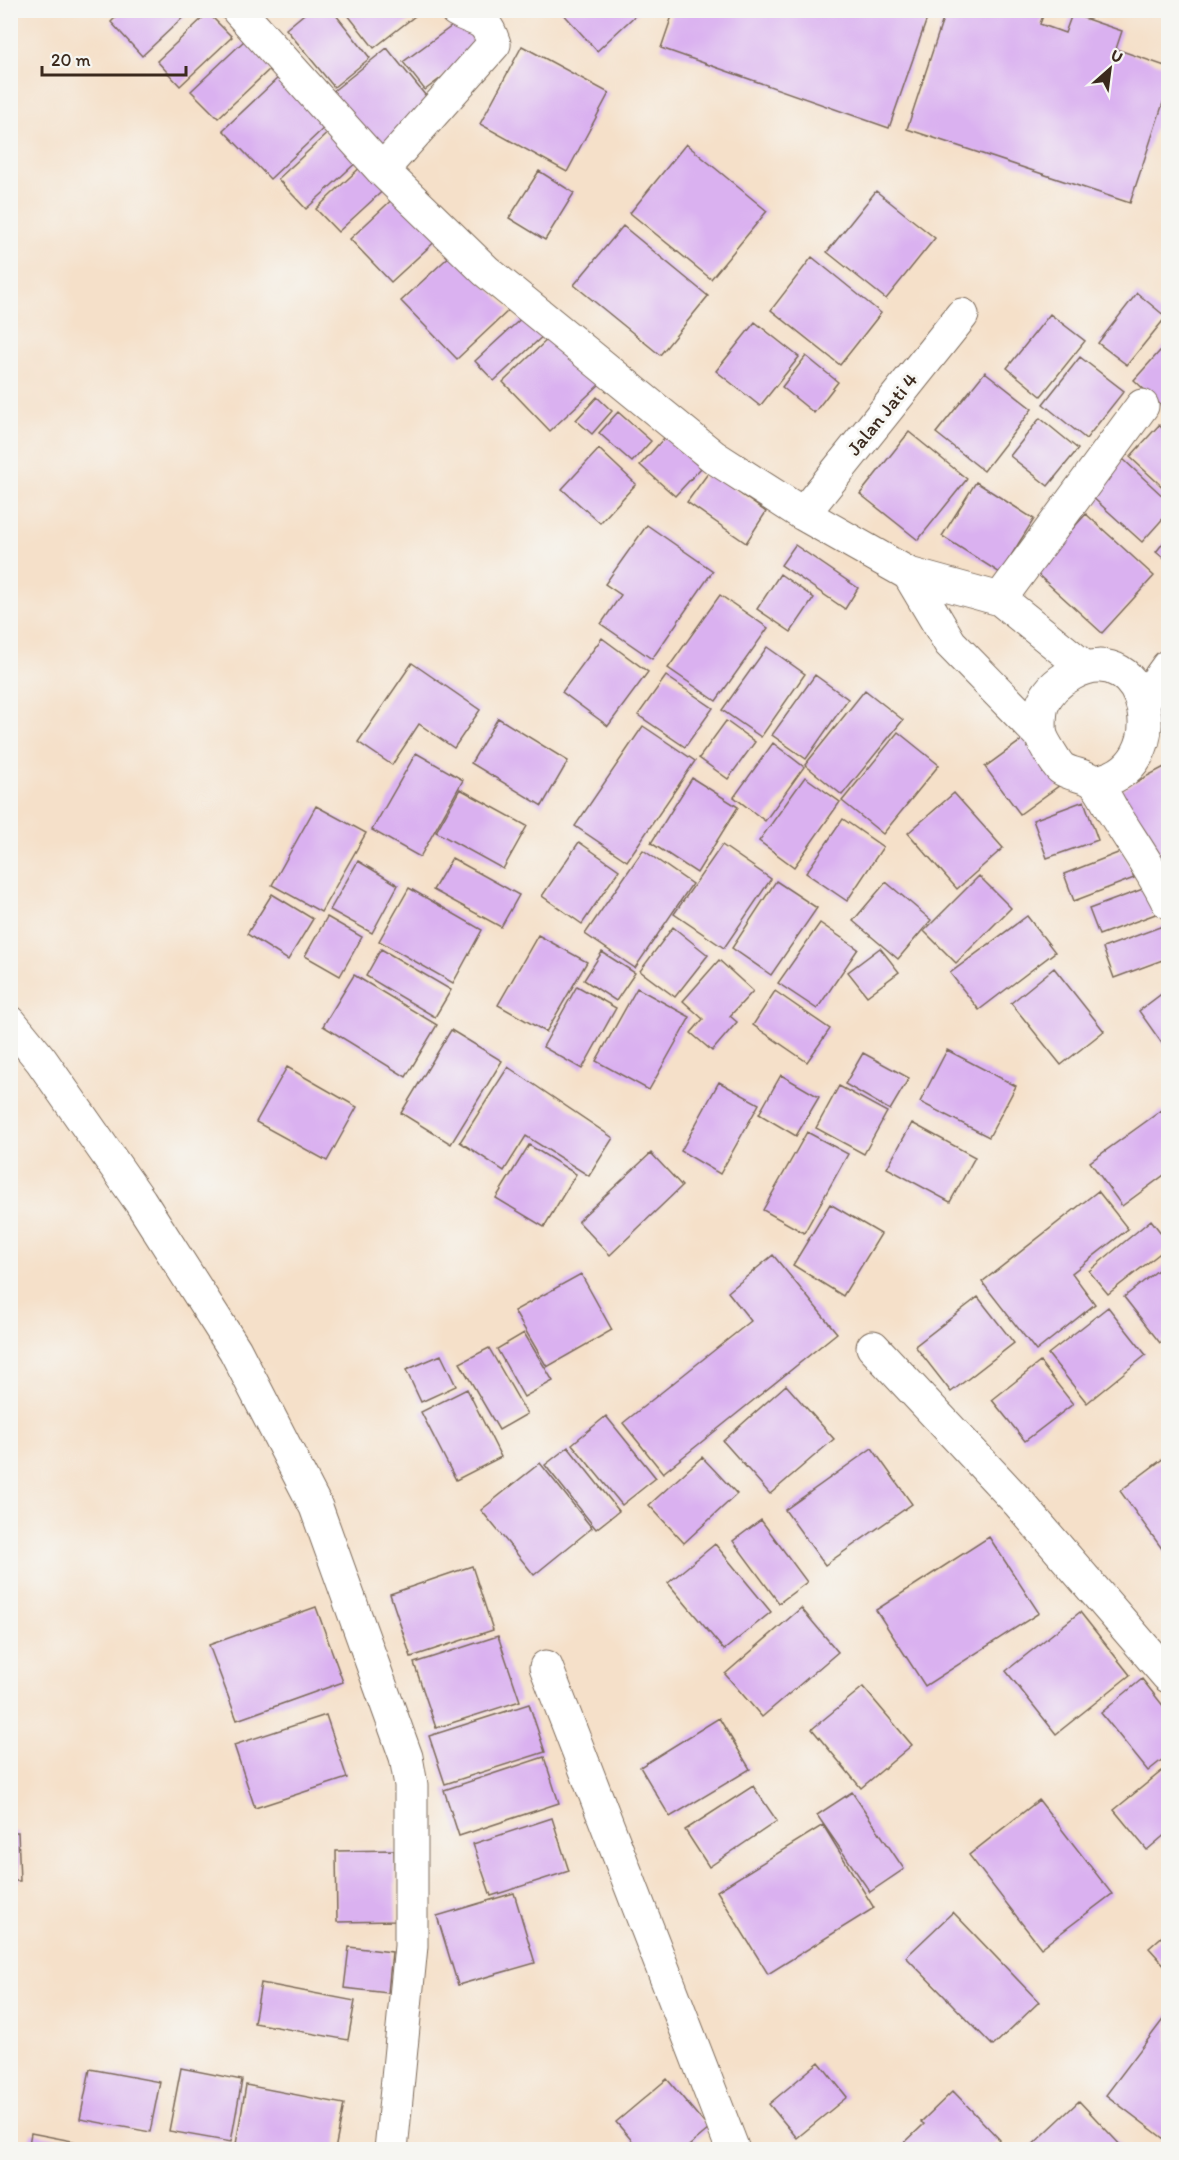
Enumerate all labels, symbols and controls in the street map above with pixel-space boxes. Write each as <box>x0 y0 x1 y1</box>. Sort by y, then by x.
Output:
scale bar <box>42 39 186 77</box>
north arrow <box>1080 39 1140 99</box>
text: U <box>1108 45 1126 67</box>
text: 20 m <box>51 49 91 71</box>
street label: Jalan Jati 4 <box>841 368 923 460</box>

